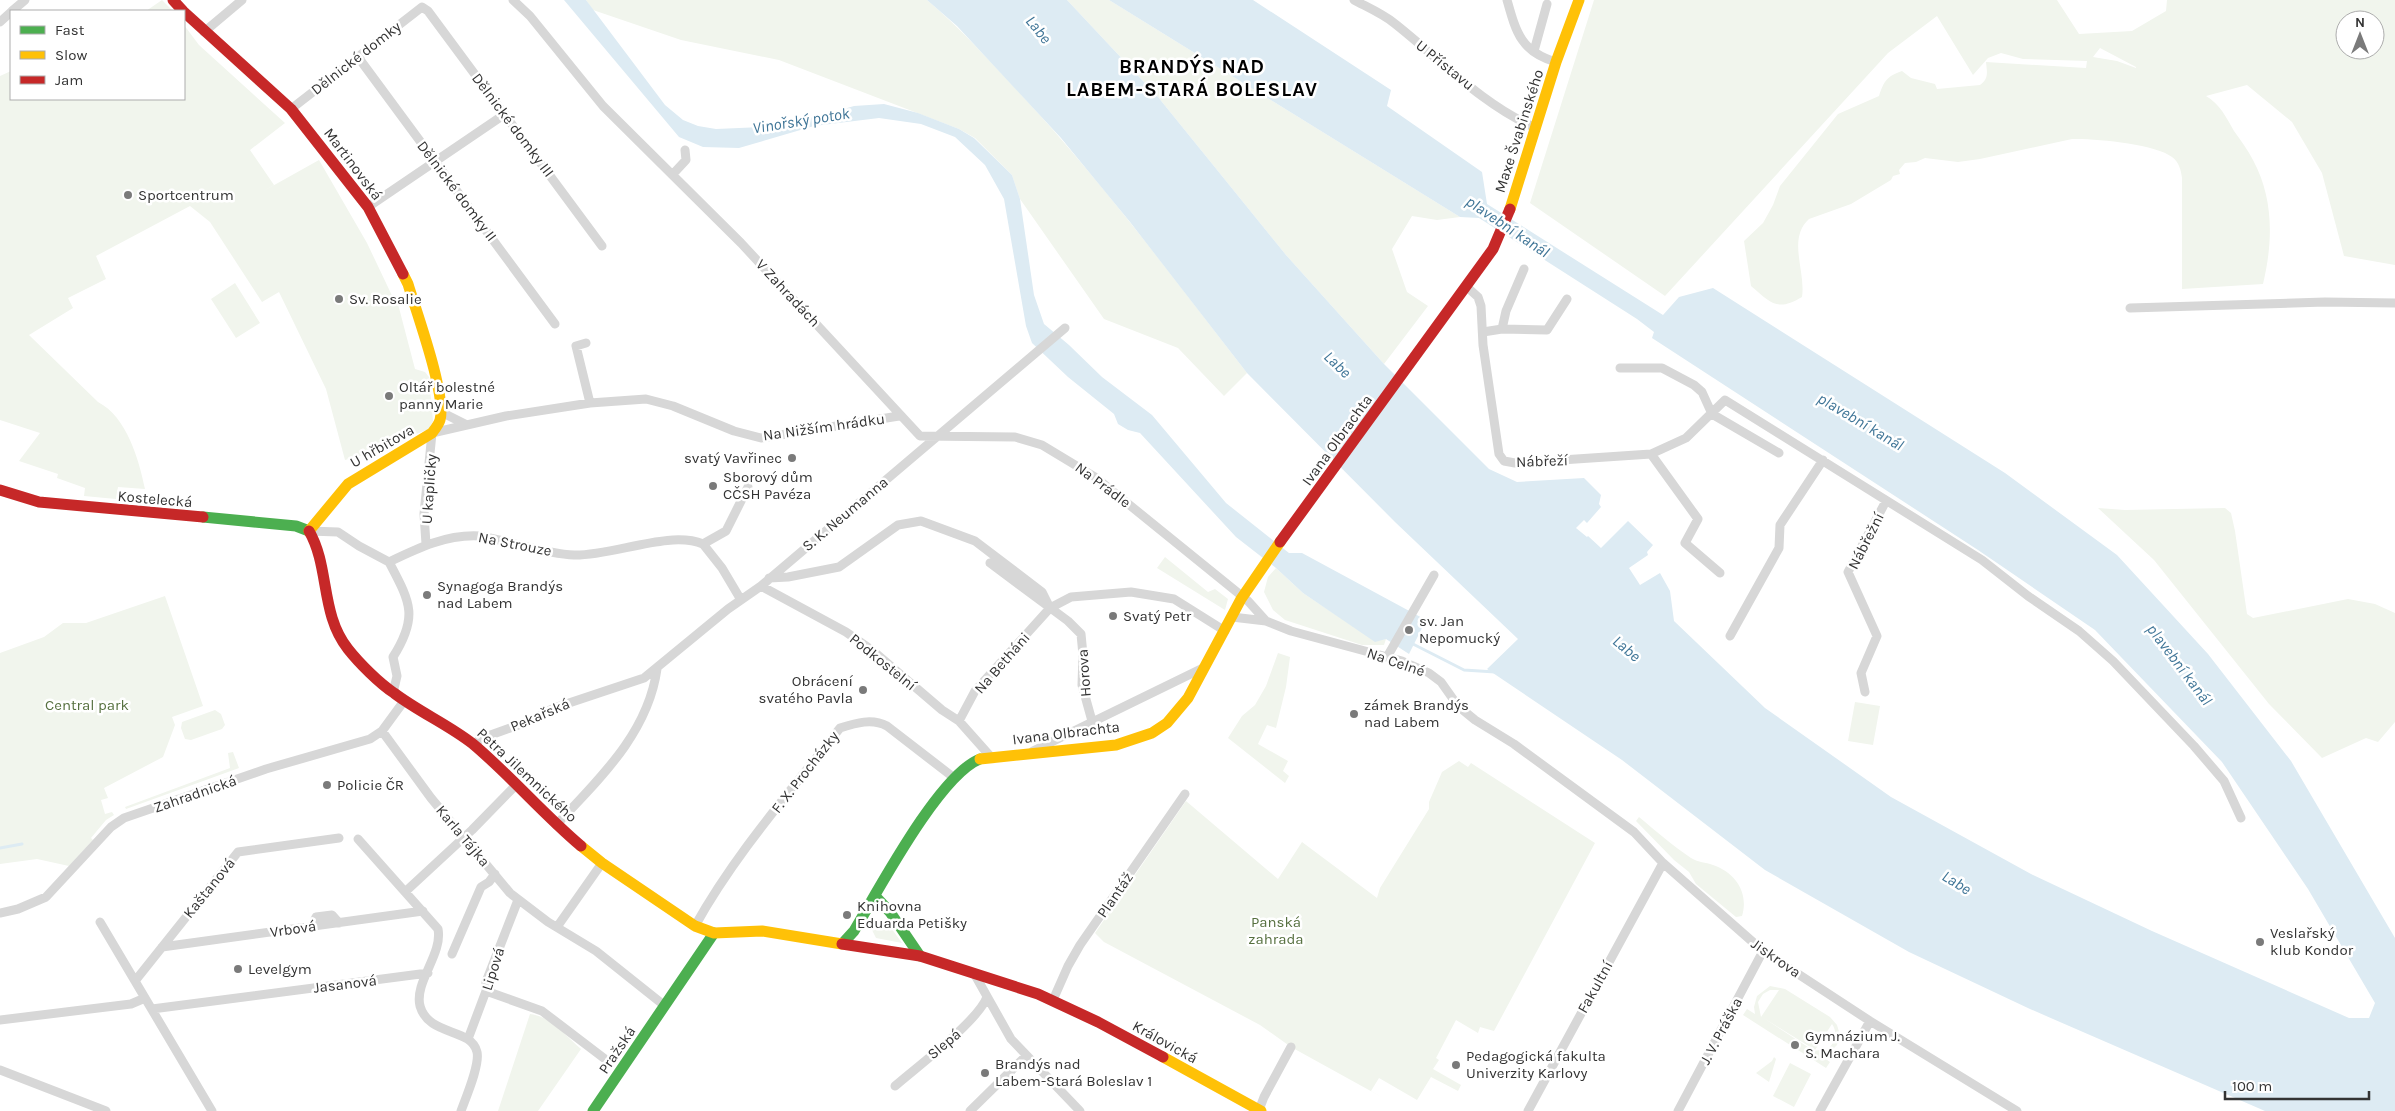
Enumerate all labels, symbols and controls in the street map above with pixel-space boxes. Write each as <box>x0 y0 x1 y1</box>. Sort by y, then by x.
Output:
legend <box>10 10 185 100</box>
north arrow <box>2335 10 2385 60</box>
water label: Labe <box>1022 11 1056 48</box>
text: N <box>2355 14 2365 31</box>
street label: Dělnické domky <box>307 17 405 99</box>
text: Fast <box>55 21 85 39</box>
street label: U Přístavu <box>1412 36 1478 94</box>
text: Slow <box>55 46 87 64</box>
district label: BRANDÝS NAD LABEM-STARÁ BOLESLAV <box>1066 53 1318 101</box>
street label: Maxe Švabinského <box>1491 67 1547 195</box>
street label: Dělnické domky III <box>468 70 558 180</box>
text: Jam <box>55 71 83 89</box>
water label: Vinořský potok <box>751 103 852 138</box>
street label: Martinovská <box>320 124 386 204</box>
street label: Dělnické domky II <box>413 137 501 245</box>
place label: Sportcentrum <box>138 186 234 204</box>
marker: Sportcentrum <box>122 189 134 201</box>
water label: plavební kanál <box>1462 191 1553 261</box>
street label: V Zahradách <box>752 255 824 331</box>
place label: Sv. Rosalie <box>349 290 422 308</box>
marker: Sv. Rosalie <box>333 293 345 305</box>
water label: Labe <box>1320 347 1356 382</box>
place label: Oltář bolestné panny Marie <box>399 378 495 413</box>
water label: plavební kanál <box>1814 388 1907 455</box>
marker: Oltář bolestné panny Marie <box>383 390 395 402</box>
street label: Ivana Olbrachta <box>1298 391 1376 489</box>
street label: Na Nižším hrádku <box>762 410 886 444</box>
street label: U hřbitova <box>347 420 417 472</box>
place label: svatý Vavřinec <box>684 449 782 467</box>
street label: Nábřeží <box>1516 451 1569 471</box>
marker: svatý Vavřinec <box>786 452 798 464</box>
street label: U kapličky <box>418 453 440 525</box>
street label: Na Prádle <box>1072 458 1134 512</box>
place label: Sborový dům CČSH Pavéza <box>723 468 813 503</box>
street label: S. K. Neumanna <box>798 473 892 555</box>
marker: Sborový dům CČSH Pavéza <box>707 480 719 492</box>
street label: Kostelecká <box>117 487 193 511</box>
street label: Nábřežní <box>1844 509 1888 572</box>
street label: Na Strouze <box>477 528 553 560</box>
place label: Synagoga Brandýs nad Labem <box>437 577 563 612</box>
marker: Synagoga Brandýs nad Labem <box>421 589 433 601</box>
place label: Svatý Petr <box>1123 607 1192 625</box>
marker: Svatý Petr <box>1107 610 1119 622</box>
place label: sv. Jan Nepomucký <box>1419 612 1500 647</box>
water label: plavební kanál <box>2143 620 2216 709</box>
marker: sv. Jan Nepomucký <box>1403 624 1415 636</box>
street label: Na Betháni <box>970 629 1034 697</box>
street label: Podkostelní <box>846 630 921 695</box>
water label: Labe <box>1609 631 1645 666</box>
street label: Na Celné <box>1365 644 1427 680</box>
street label: Horova <box>1073 649 1095 697</box>
place label: Obrácení svatého Pavla <box>759 672 854 707</box>
marker: Obrácení svatého Pavla <box>857 684 869 696</box>
street label: Pekařská <box>508 694 572 736</box>
park label: Central park <box>45 696 129 714</box>
place label: zámek Brandýs nad Labem <box>1364 696 1469 731</box>
marker: zámek Brandýs nad Labem <box>1348 708 1360 720</box>
street label: Ivana Olbrachta <box>1011 717 1121 749</box>
street label: Petra Jilemnického <box>473 724 581 826</box>
street label: F. X. Procházky <box>767 727 843 817</box>
street label: Zahradnická <box>151 771 239 817</box>
place label: Policie ČR <box>337 776 404 794</box>
marker: Policie ČR <box>321 779 333 791</box>
street label: Karla Tájka <box>432 802 494 870</box>
street label: Kaštanová <box>179 854 239 922</box>
water label: Labe <box>1939 866 1975 899</box>
street label: Plantáž <box>1093 869 1137 921</box>
place label: Knihovna Eduarda Petišky <box>857 897 967 932</box>
marker: Knihovna Eduarda Petišky <box>841 909 853 921</box>
park label: Panská zahrada <box>1248 913 1304 948</box>
street label: Vrbová <box>269 917 317 941</box>
place label: Veslařský klub Kondor <box>2270 924 2354 959</box>
street label: Jiskrova <box>1748 934 1804 982</box>
marker: Veslařský klub Kondor <box>2254 936 2266 948</box>
street label: Lipová <box>478 945 508 993</box>
street label: Fakultní <box>1573 957 1617 1016</box>
place label: Levelgym <box>248 960 312 978</box>
marker: Levelgym <box>232 963 244 975</box>
street label: Jasanová <box>312 971 378 997</box>
street label: J. V. Práška <box>1696 994 1746 1068</box>
street label: Královická <box>1129 1017 1201 1067</box>
street label: Pražská <box>595 1023 639 1077</box>
street label: Slepá <box>924 1025 964 1063</box>
place label: Gymnázium J. S. Machara <box>1805 1027 1900 1062</box>
marker: Gymnázium J. S. Machara <box>1789 1039 1801 1051</box>
place label: Pedagogická fakulta Univerzity Karlovy <box>1466 1047 1606 1082</box>
place label: Brandýs nad Labem-Stará Boleslav 1 <box>995 1055 1152 1090</box>
marker: Pedagogická fakulta Univerzity Karlovy <box>1450 1059 1462 1071</box>
marker: Brandýs nad Labem-Stará Boleslav 1 <box>979 1067 991 1079</box>
scale bar <box>2225 1068 2369 1100</box>
text: 100 m <box>2232 1077 2272 1095</box>

